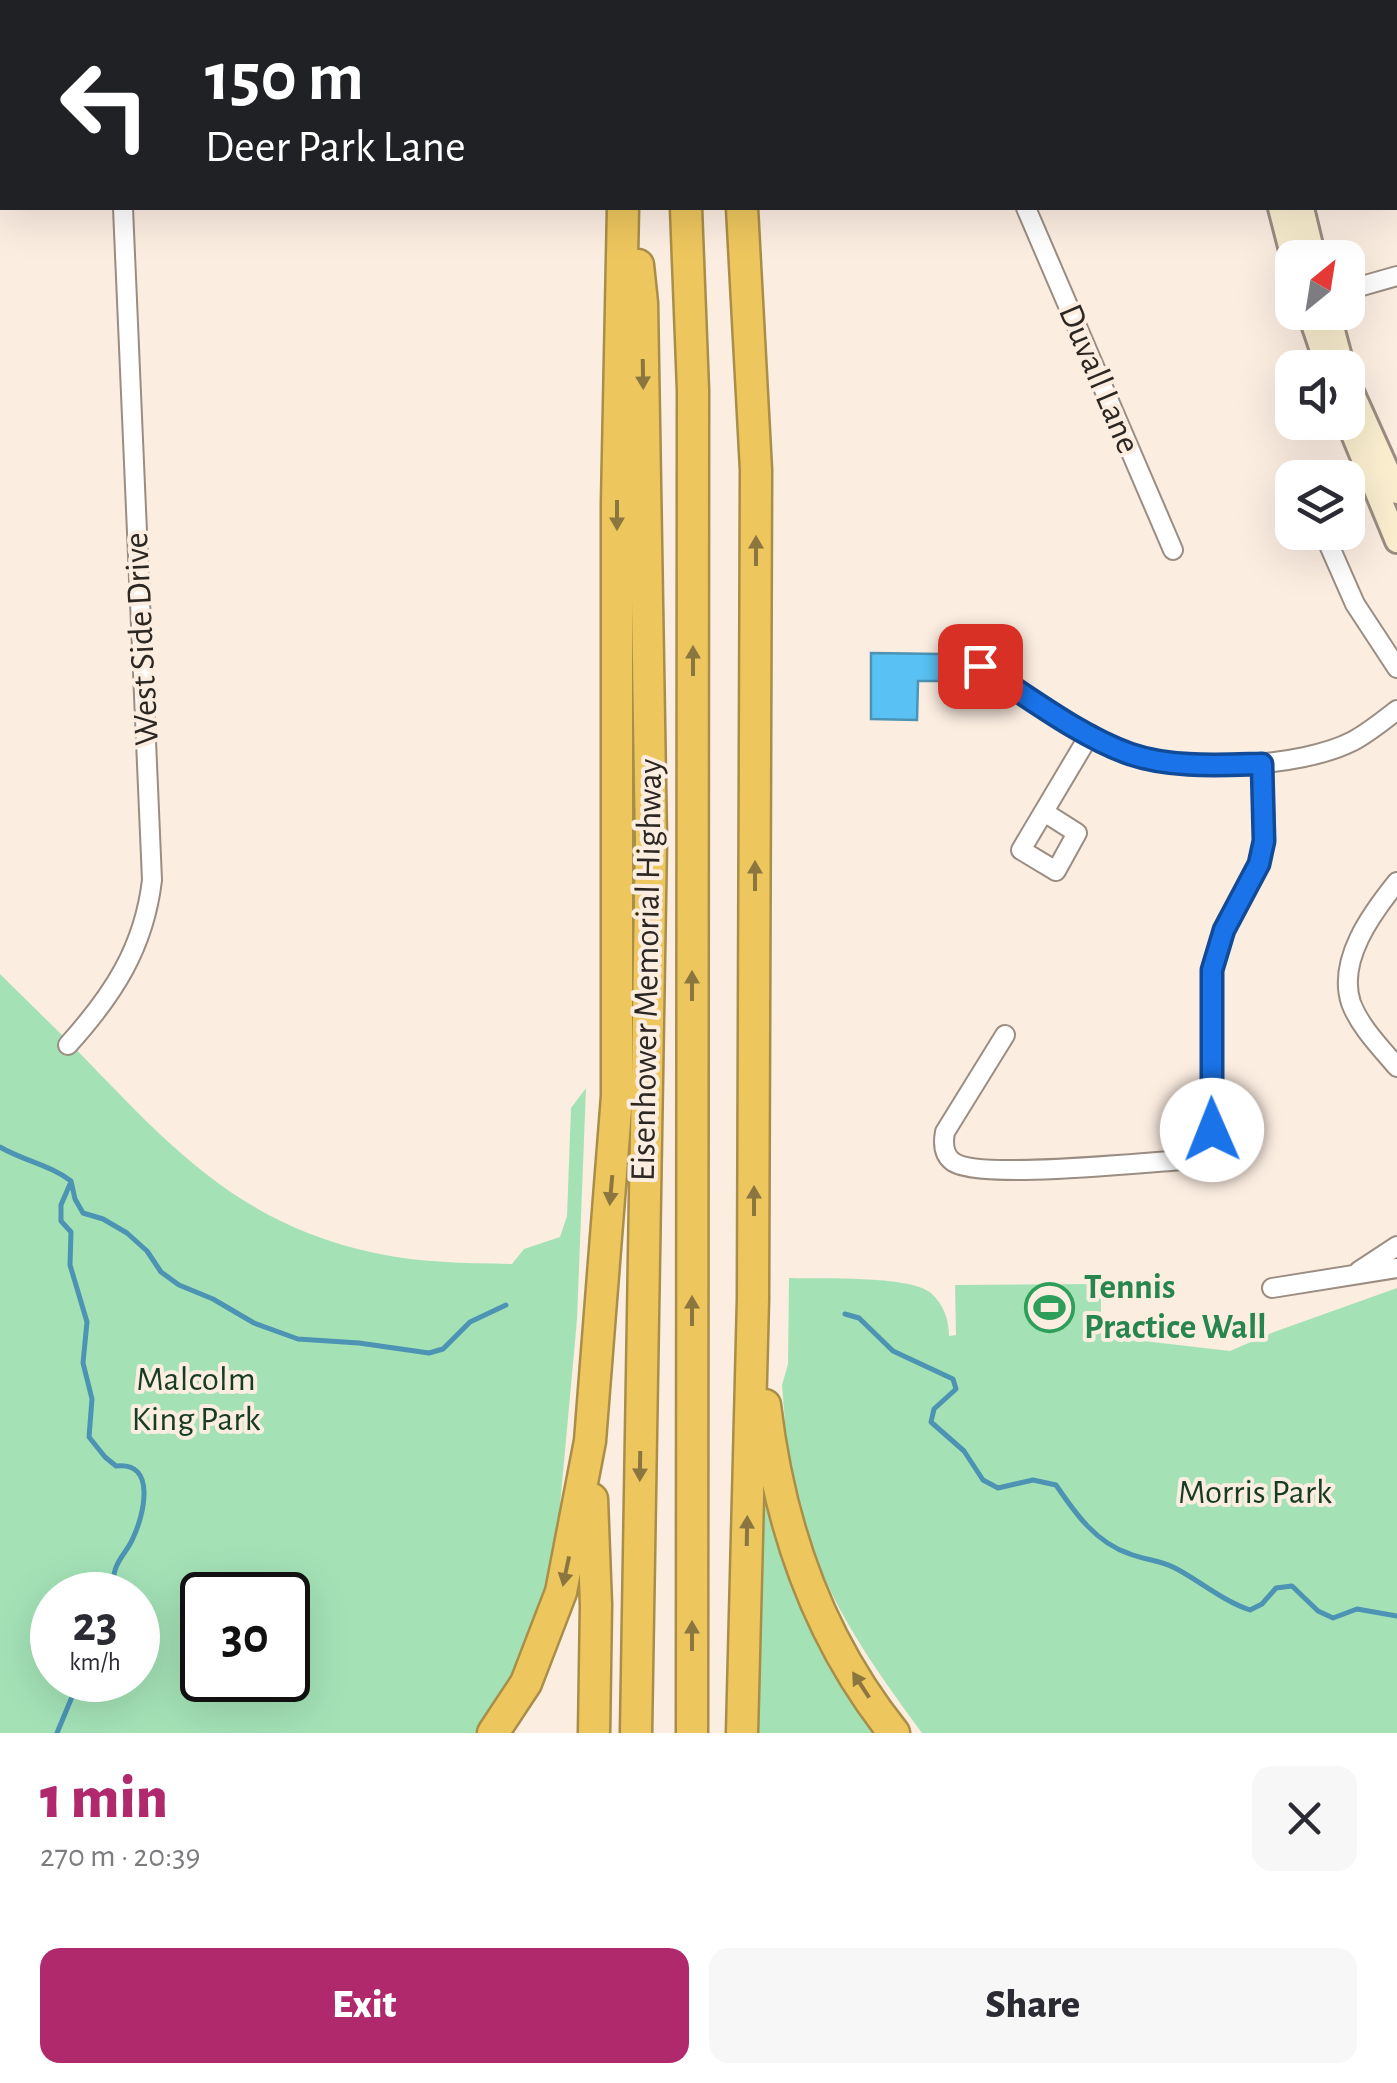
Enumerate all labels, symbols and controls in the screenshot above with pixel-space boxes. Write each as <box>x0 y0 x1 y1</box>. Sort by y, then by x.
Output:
icon: left <box>40 40 170 170</box>
text: 150 m <box>205 43 364 113</box>
text: Deer Park Lane <box>205 125 466 170</box>
north arrow <box>1275 240 1365 330</box>
map controls <box>1275 240 1365 550</box>
street label: Duvall Lane <box>1052 299 1146 459</box>
button: sound <box>1275 350 1365 440</box>
one-way arrow <box>636 359 652 391</box>
button: layers <box>1275 460 1365 550</box>
one-way arrow <box>609 499 625 531</box>
street label: West Side Drive <box>119 531 165 747</box>
one-way arrow <box>748 535 764 567</box>
pin <box>938 624 1023 709</box>
icon: arrive <box>953 639 1008 694</box>
one-way arrow <box>685 644 701 676</box>
street label: Eisenhower Memorial Highway <box>626 758 668 1182</box>
one-way arrow <box>747 860 763 892</box>
one-way arrow <box>684 969 700 1001</box>
position arrow <box>1160 1078 1264 1182</box>
one-way arrow <box>602 1174 618 1206</box>
one-way arrow <box>746 1185 762 1217</box>
place label: Tennis Practice Wall <box>1084 1270 1266 1345</box>
sports icon: Tennis Practice Wall <box>1023 1281 1075 1333</box>
one-way arrow <box>684 1294 700 1326</box>
park label: Malcolm King Park <box>132 1362 260 1437</box>
one-way arrow <box>632 1450 648 1482</box>
park label: Morris Park <box>1178 1475 1332 1510</box>
one-way arrow <box>740 1514 756 1546</box>
one-way arrow <box>557 1556 573 1587</box>
speed limit sign: 30 <box>180 1572 310 1702</box>
text: 23 <box>72 1600 118 1650</box>
one-way arrow <box>684 1619 700 1651</box>
text: km/h <box>69 1650 121 1675</box>
one-way arrow <box>852 1671 870 1699</box>
button: close <box>1252 1766 1357 1871</box>
text: 1 min <box>40 1769 168 1829</box>
text: 270 m · 20:39 <box>40 1840 201 1872</box>
button: Exit <box>40 1948 689 2063</box>
button: Share <box>709 1948 1357 2063</box>

